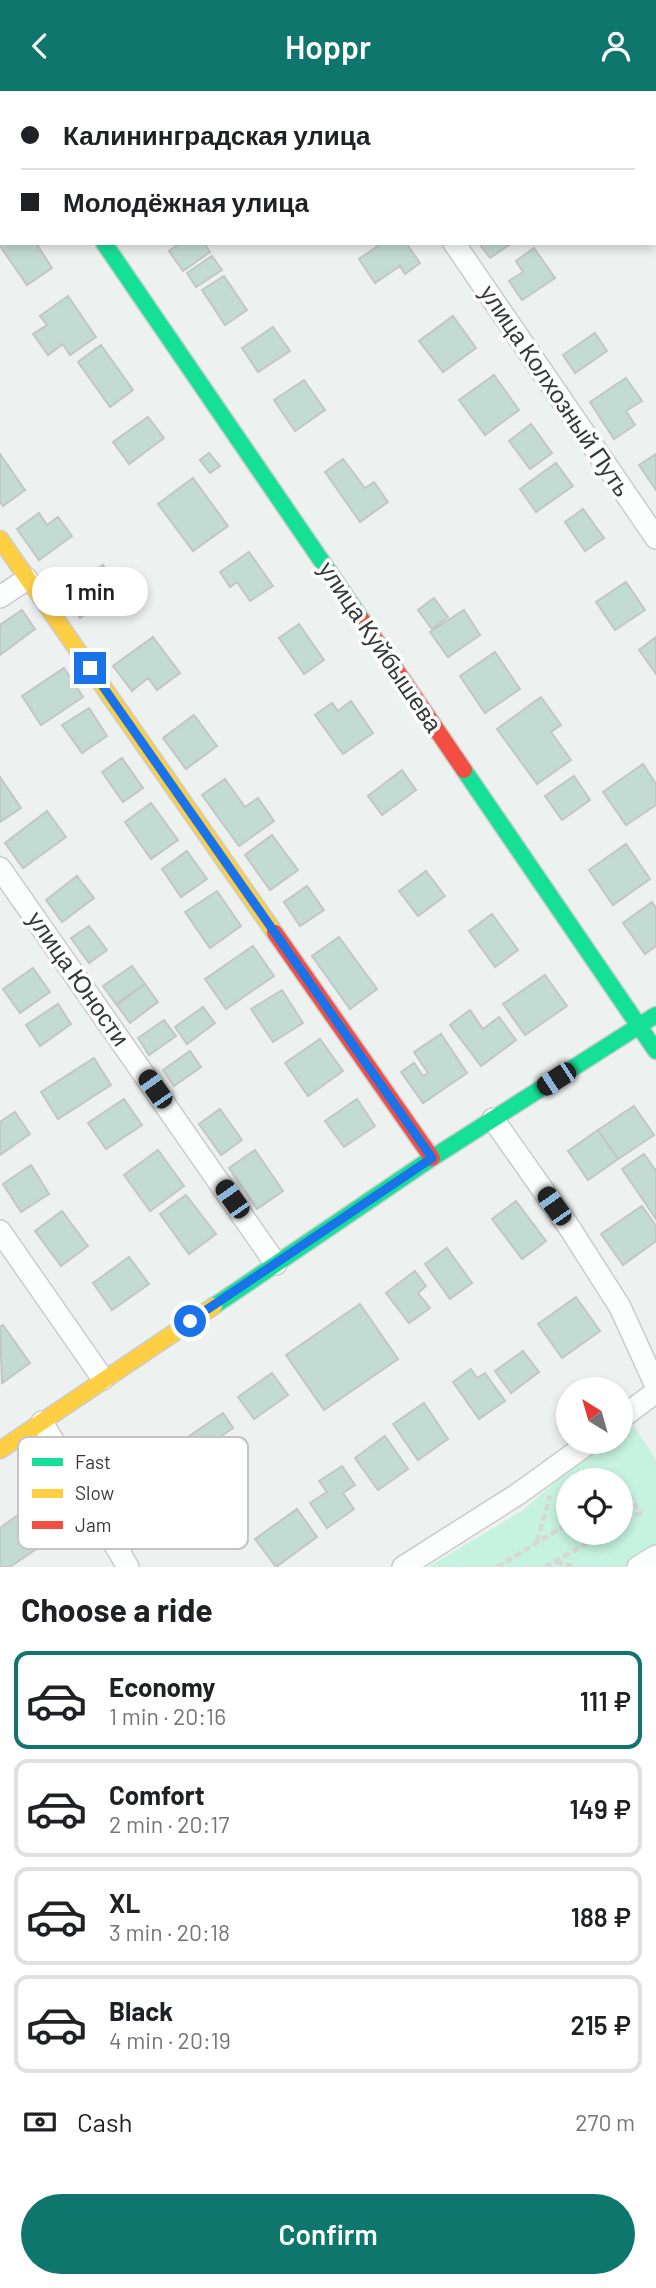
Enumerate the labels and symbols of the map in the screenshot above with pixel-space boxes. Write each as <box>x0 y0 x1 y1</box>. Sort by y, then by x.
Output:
street label: улица Колхозный Путь <box>475 279 638 501</box>
street label: улица Куйбышева <box>313 555 449 738</box>
callout: 1 min <box>32 567 148 615</box>
route end <box>74 652 106 684</box>
street label: улица Юности <box>22 905 136 1051</box>
car <box>533 1059 580 1099</box>
car <box>135 1066 176 1112</box>
car <box>212 1176 253 1222</box>
car <box>534 1183 575 1229</box>
route start <box>174 1305 206 1337</box>
north arrow <box>556 1377 634 1454</box>
legend <box>18 1437 248 1549</box>
text: Fast <box>75 1450 111 1473</box>
text: Slow <box>75 1481 114 1504</box>
text: Jam <box>75 1513 111 1536</box>

